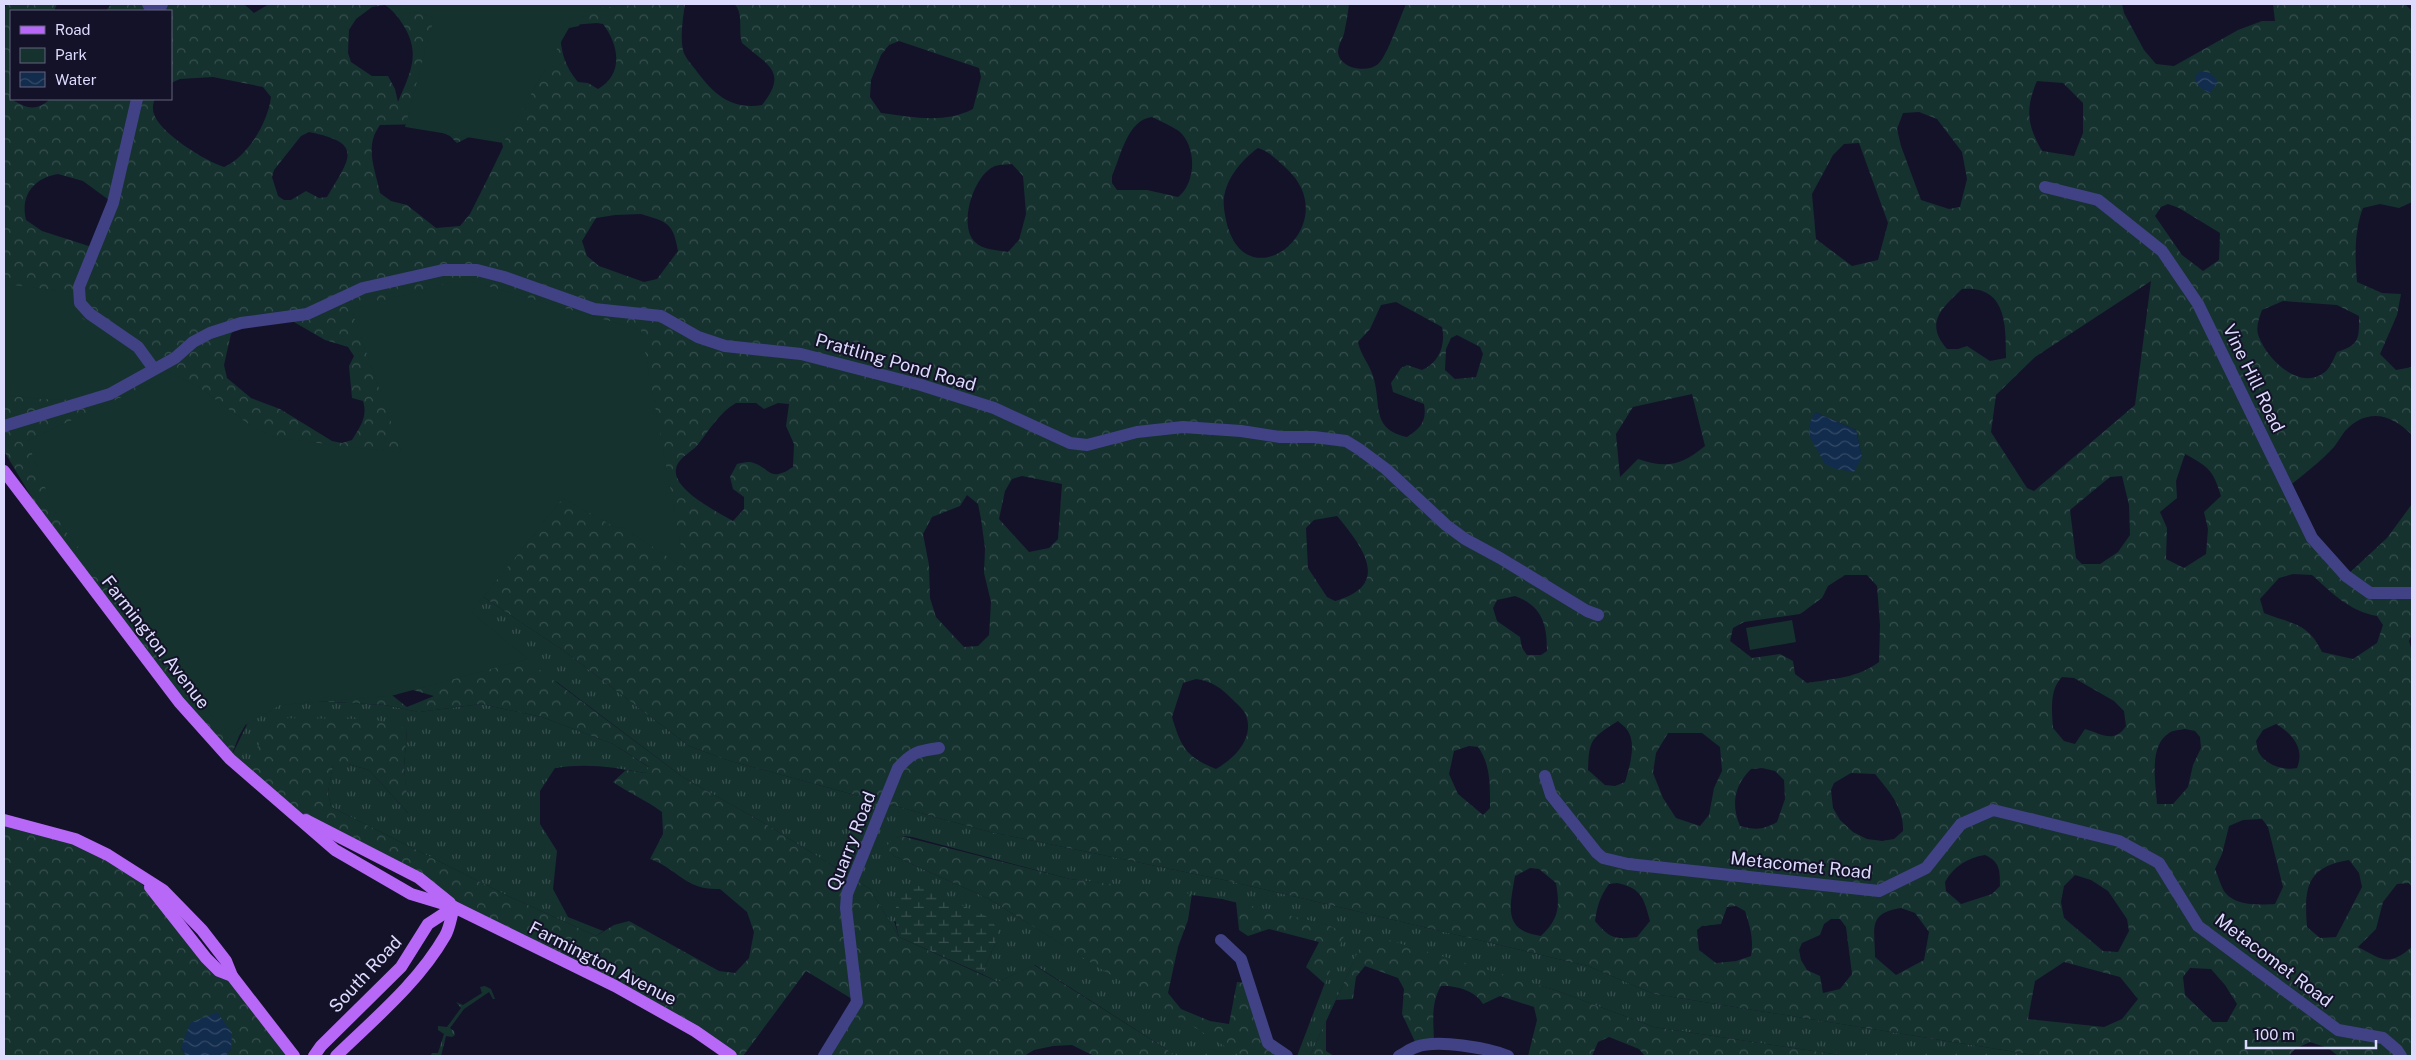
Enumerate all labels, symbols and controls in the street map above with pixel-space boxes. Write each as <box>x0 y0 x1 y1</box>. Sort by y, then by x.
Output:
legend <box>10 10 172 100</box>
text: Road <box>55 21 91 38</box>
text: Park <box>55 46 87 63</box>
text: Water <box>55 71 97 88</box>
street label: Vine Hill Road <box>2219 321 2289 435</box>
street label: Prattling Pond Road <box>813 329 979 395</box>
street label: Farmington Avenue <box>98 571 214 713</box>
street label: Quarry Road <box>822 788 880 894</box>
street label: Metacomet Road <box>1729 847 1873 883</box>
street label: Metacomet Road <box>2211 909 2337 1011</box>
street label: Farmington Avenue <box>526 917 680 1009</box>
street label: South Road <box>324 931 406 1017</box>
scale bar <box>2246 1018 2376 1050</box>
text: 100 m <box>2254 1026 2295 1043</box>

